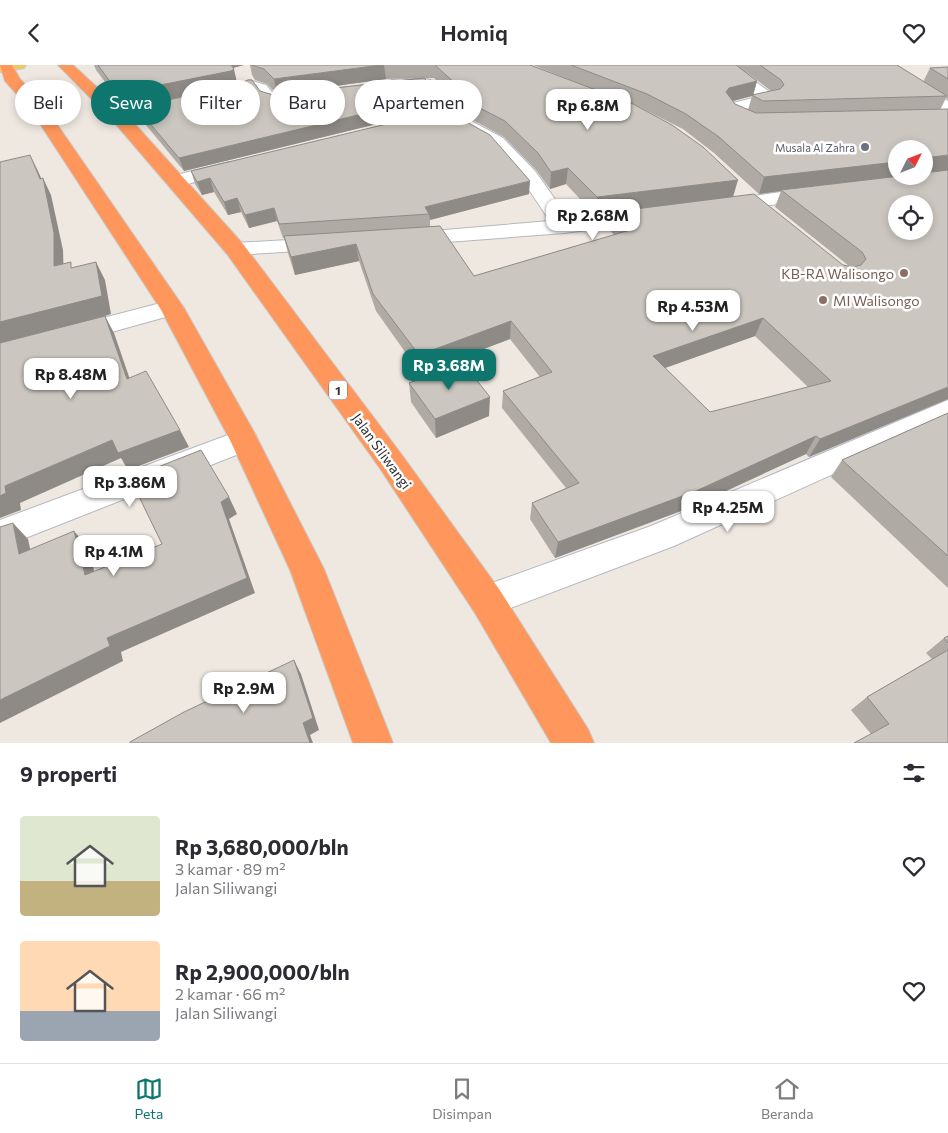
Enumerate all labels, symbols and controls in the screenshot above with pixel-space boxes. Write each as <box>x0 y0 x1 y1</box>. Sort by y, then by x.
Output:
icon: back <box>20 19 48 47</box>
text: Homiq <box>440 19 508 46</box>
icon: heart <box>900 19 928 47</box>
chip: Beli <box>15 80 81 125</box>
chip: Sewa <box>91 80 171 125</box>
chip: Filter <box>181 80 260 125</box>
chip: Baru <box>270 80 345 125</box>
chip: Apartemen <box>355 80 482 125</box>
pin: Rp 6.8M <box>542 88 634 131</box>
text: Rp 6.8M <box>557 95 619 114</box>
north arrow <box>888 140 932 185</box>
map controls <box>888 140 933 240</box>
place label: Musala Al Zahra <box>775 141 855 154</box>
marker: Musala Al Zahra <box>859 141 871 153</box>
button: locate <box>888 195 933 240</box>
pin: Rp 2.68M <box>541 199 645 241</box>
text: Rp 2.68M <box>557 205 629 224</box>
place label: KB-RA Walisongo <box>781 265 894 282</box>
marker: KB-RA Walisongo <box>898 267 910 279</box>
pin: Rp 4.53M <box>641 289 745 332</box>
place label: MI Walisongo <box>833 292 920 309</box>
marker: MI Walisongo <box>817 294 829 306</box>
text: Rp 4.53M <box>657 296 729 315</box>
pin: Rp 3.68M <box>397 349 501 391</box>
text: Rp 3.68M <box>413 355 485 374</box>
pin: Rp 8.48M <box>19 357 123 400</box>
text: Rp 8.48M <box>35 364 107 383</box>
road number: 1 <box>329 381 347 399</box>
street label: Jalan Siliwangi <box>349 410 415 492</box>
pin: Rp 3.86M <box>78 465 182 508</box>
text: Rp 3.86M <box>94 472 166 491</box>
pin: Rp 4.25M <box>676 491 780 533</box>
text: Rp 4.25M <box>692 497 764 516</box>
pin: Rp 4.1M <box>68 535 160 577</box>
text: Rp 4.1M <box>84 541 144 560</box>
pin: Rp 2.9M <box>198 671 290 714</box>
text: Rp 2.9M <box>213 678 275 697</box>
icon: filters <box>900 759 928 787</box>
text: 9 properti <box>20 761 117 786</box>
text: Rp 3,680,000/bln <box>175 834 349 859</box>
icon: home <box>60 836 120 896</box>
icon: heart <box>900 852 928 880</box>
text: 3 kamar · 89 m² <box>175 859 286 878</box>
text: Jalan Siliwangi <box>175 878 277 897</box>
text: Rp 2,900,000/bln <box>175 959 350 984</box>
icon: home <box>60 961 120 1021</box>
icon: heart <box>900 977 928 1005</box>
text: 2 kamar · 66 m² <box>175 984 285 1003</box>
text: Jalan Siliwangi <box>175 1003 277 1022</box>
tab: Peta <box>134 1075 163 1122</box>
tab: Disimpan <box>432 1075 492 1122</box>
tab: Beranda <box>761 1075 814 1122</box>

